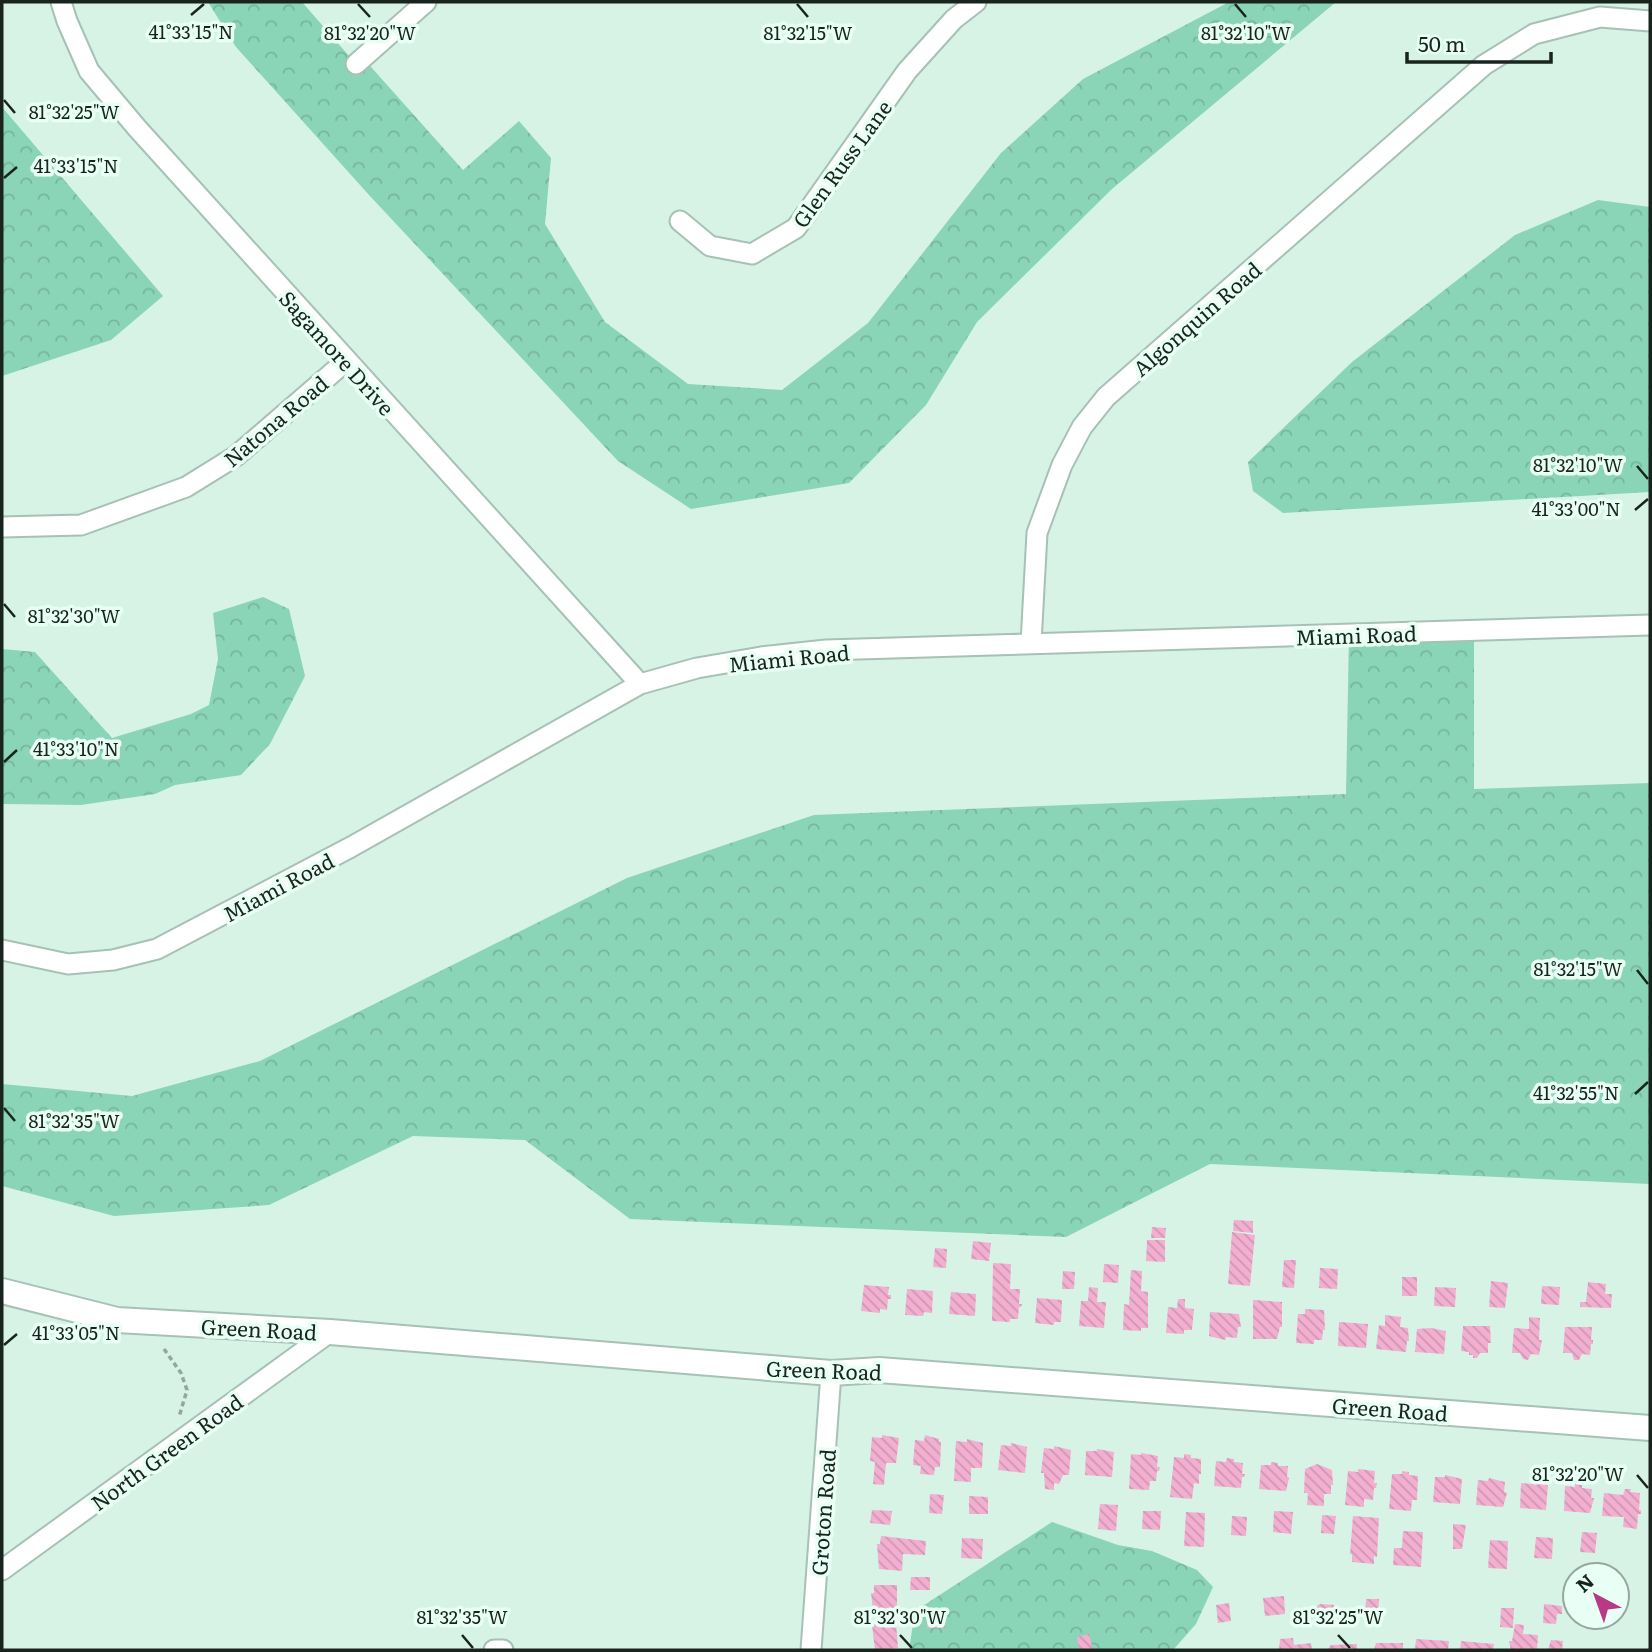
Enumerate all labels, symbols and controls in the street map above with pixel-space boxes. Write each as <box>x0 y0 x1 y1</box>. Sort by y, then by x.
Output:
text: 41°33'15"N <box>149 18 233 45</box>
text: 81°32'20"W <box>324 19 416 46</box>
text: 81°32'15"W <box>764 19 853 46</box>
text: 81°32'10"W <box>1201 19 1291 46</box>
scale bar <box>1407 21 1550 65</box>
text: 50 m <box>1418 27 1465 58</box>
street label: Glen Russ Lane <box>784 93 898 233</box>
text: 81°32'25"W <box>29 98 120 125</box>
text: 41°33'15"N <box>34 152 118 179</box>
street label: Algonquin Road <box>1125 253 1267 383</box>
street label: Sagamore Drive <box>273 283 403 421</box>
street label: Natona Road <box>216 367 334 473</box>
text: 81°32'10"W <box>1533 451 1623 478</box>
text: 41°33'00"N <box>1531 495 1621 522</box>
text: 81°32'30"W <box>28 602 121 629</box>
street label: Miami Road <box>1295 616 1417 652</box>
street label: Miami Road <box>727 635 851 679</box>
text: 41°33'10"N <box>33 735 119 762</box>
street label: Miami Road <box>217 844 339 928</box>
text: 81°32'15"W <box>1534 955 1623 982</box>
text: 41°32'55"N <box>1533 1079 1619 1106</box>
text: 81°32'35"W <box>28 1107 120 1134</box>
street label: Green Road <box>200 1309 318 1347</box>
text: 41°33'05"N <box>32 1319 120 1346</box>
street label: Green Road <box>765 1351 883 1387</box>
street label: North Green Road <box>84 1385 249 1517</box>
street label: Green Road <box>1331 1388 1449 1428</box>
street label: Groton Road <box>802 1447 842 1576</box>
text: 81°32'20"W <box>1532 1460 1624 1487</box>
north arrow <box>1561 1561 1631 1631</box>
text: N <box>1569 1567 1599 1598</box>
text: 81°32'35"W <box>416 1603 508 1630</box>
text: 81°32'30"W <box>854 1603 947 1630</box>
text: 81°32'25"W <box>1293 1603 1384 1630</box>

